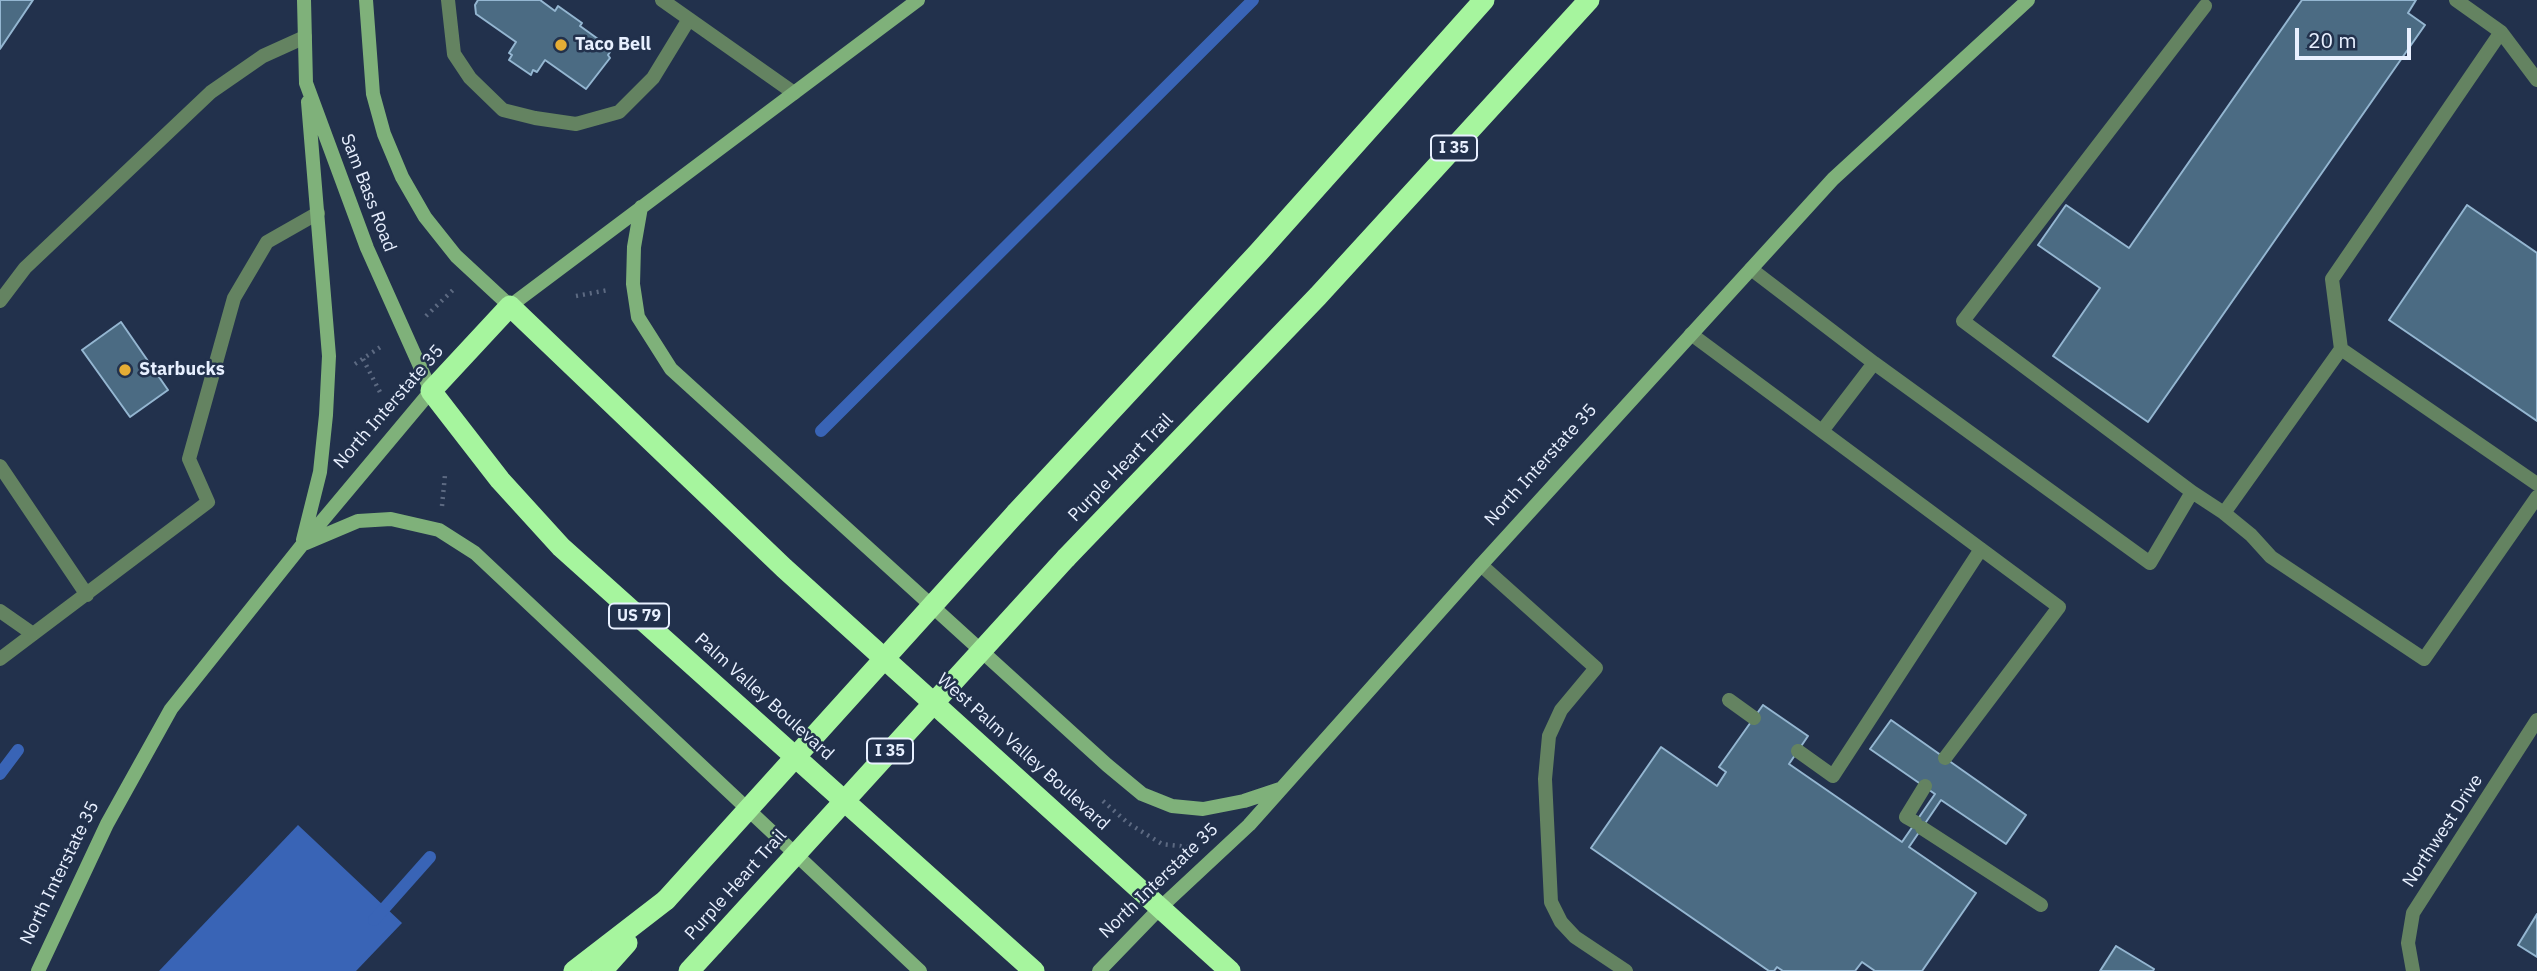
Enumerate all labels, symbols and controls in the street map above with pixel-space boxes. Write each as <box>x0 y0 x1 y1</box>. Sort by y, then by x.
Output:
scale bar <box>2299 14 2414 58</box>
text: 20 m <box>2308 26 2357 54</box>
place label: Taco Bell <box>575 34 651 56</box>
marker: Taco Bell <box>553 37 569 53</box>
street label: Sam Bass Road <box>336 131 400 255</box>
road number: I 35 <box>1431 136 1477 160</box>
street label: North Interstate 35 <box>329 341 449 473</box>
place label: Starbucks <box>139 359 225 381</box>
marker: Starbucks <box>117 362 133 378</box>
street label: North Interstate 35 <box>1480 399 1602 531</box>
street label: Purple Heart Trail <box>1064 410 1178 526</box>
road number: US 79 <box>609 604 669 628</box>
street label: Palm Valley Boulevard <box>690 629 838 765</box>
street label: West Palm Valley Boulevard <box>932 669 1114 835</box>
road number: I 35 <box>867 738 913 764</box>
street label: Northwest Drive <box>2398 770 2488 892</box>
street label: North Interstate 35 <box>16 798 104 948</box>
street label: North Interstate 35 <box>1095 819 1223 943</box>
street label: Purple Heart Trail <box>681 825 791 945</box>

